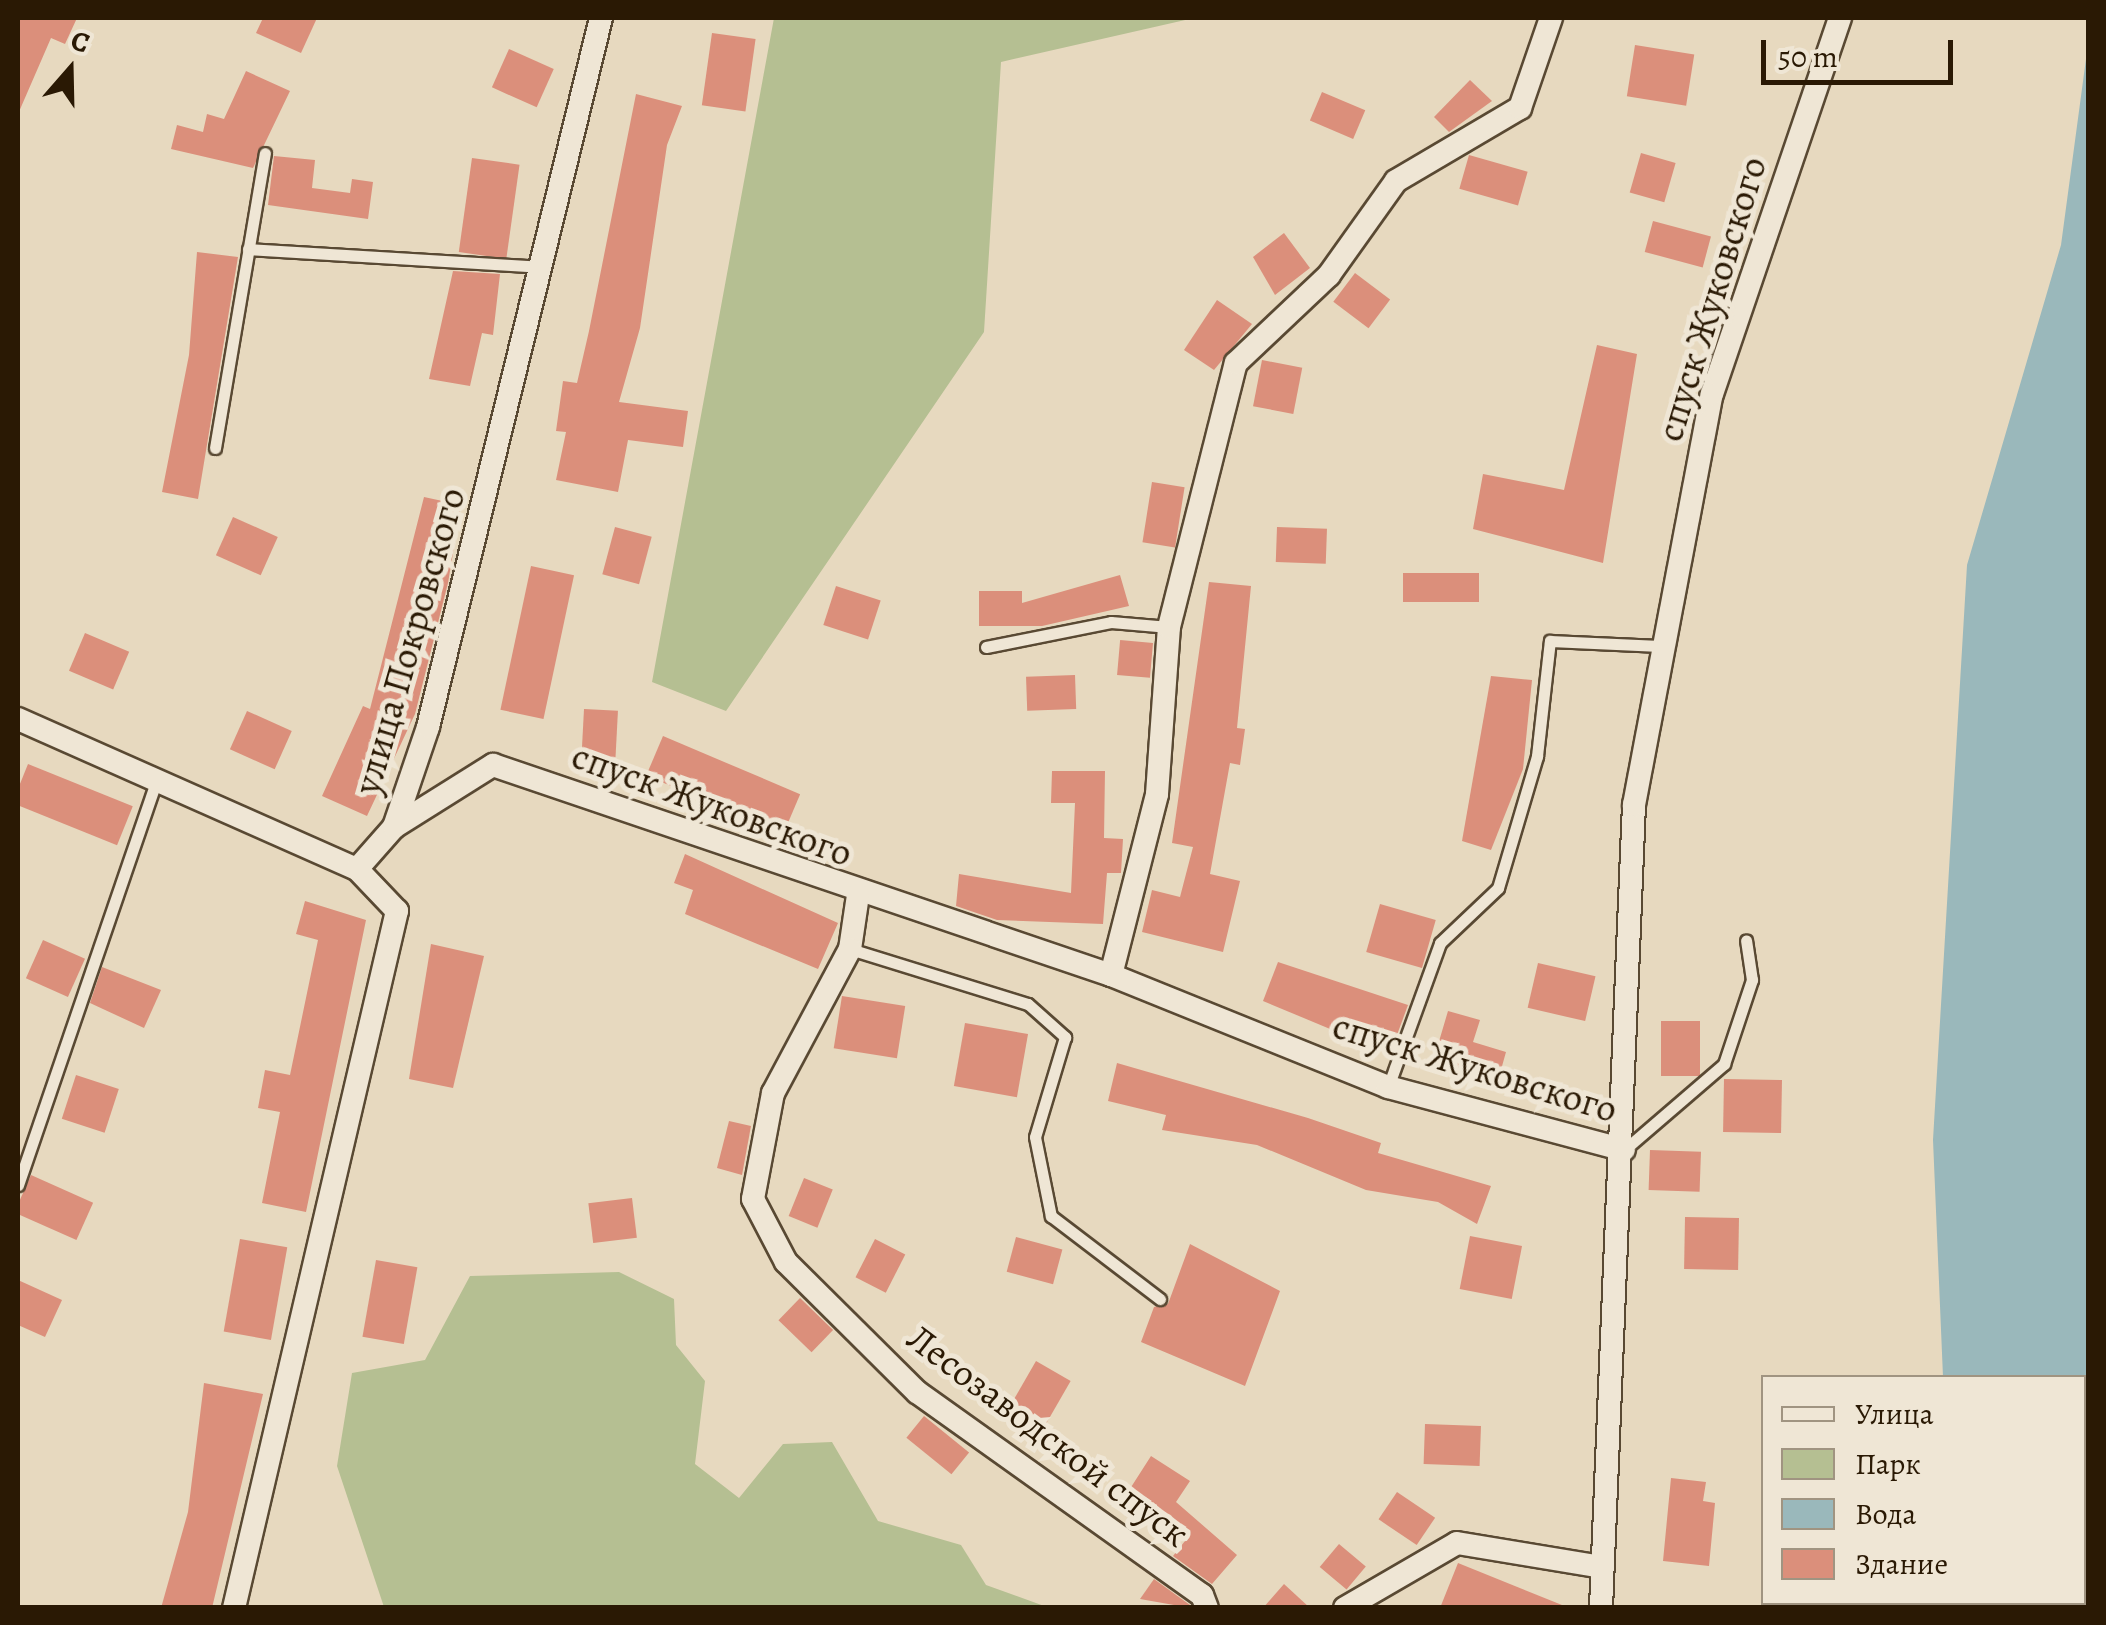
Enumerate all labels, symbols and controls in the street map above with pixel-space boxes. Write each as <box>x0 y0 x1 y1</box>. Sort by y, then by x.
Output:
north arrow <box>20 20 120 120</box>
scale bar <box>1766 20 1958 82</box>
text: С <box>66 21 95 63</box>
text: 50 m <box>1778 37 1838 77</box>
street label: спуск Жуковского <box>1647 151 1777 447</box>
street label: улица Покровского <box>344 483 476 799</box>
street label: спуск Жуковского <box>566 733 858 877</box>
street label: спуск Жуковского <box>1327 1003 1623 1133</box>
street label: Лесозаводской спуск <box>898 1315 1198 1557</box>
legend <box>1761 1375 2086 1605</box>
text: Улица <box>1855 1394 1934 1434</box>
text: Парк <box>1855 1444 1921 1484</box>
text: Вода <box>1855 1494 1916 1534</box>
text: Здание <box>1855 1544 1948 1584</box>

